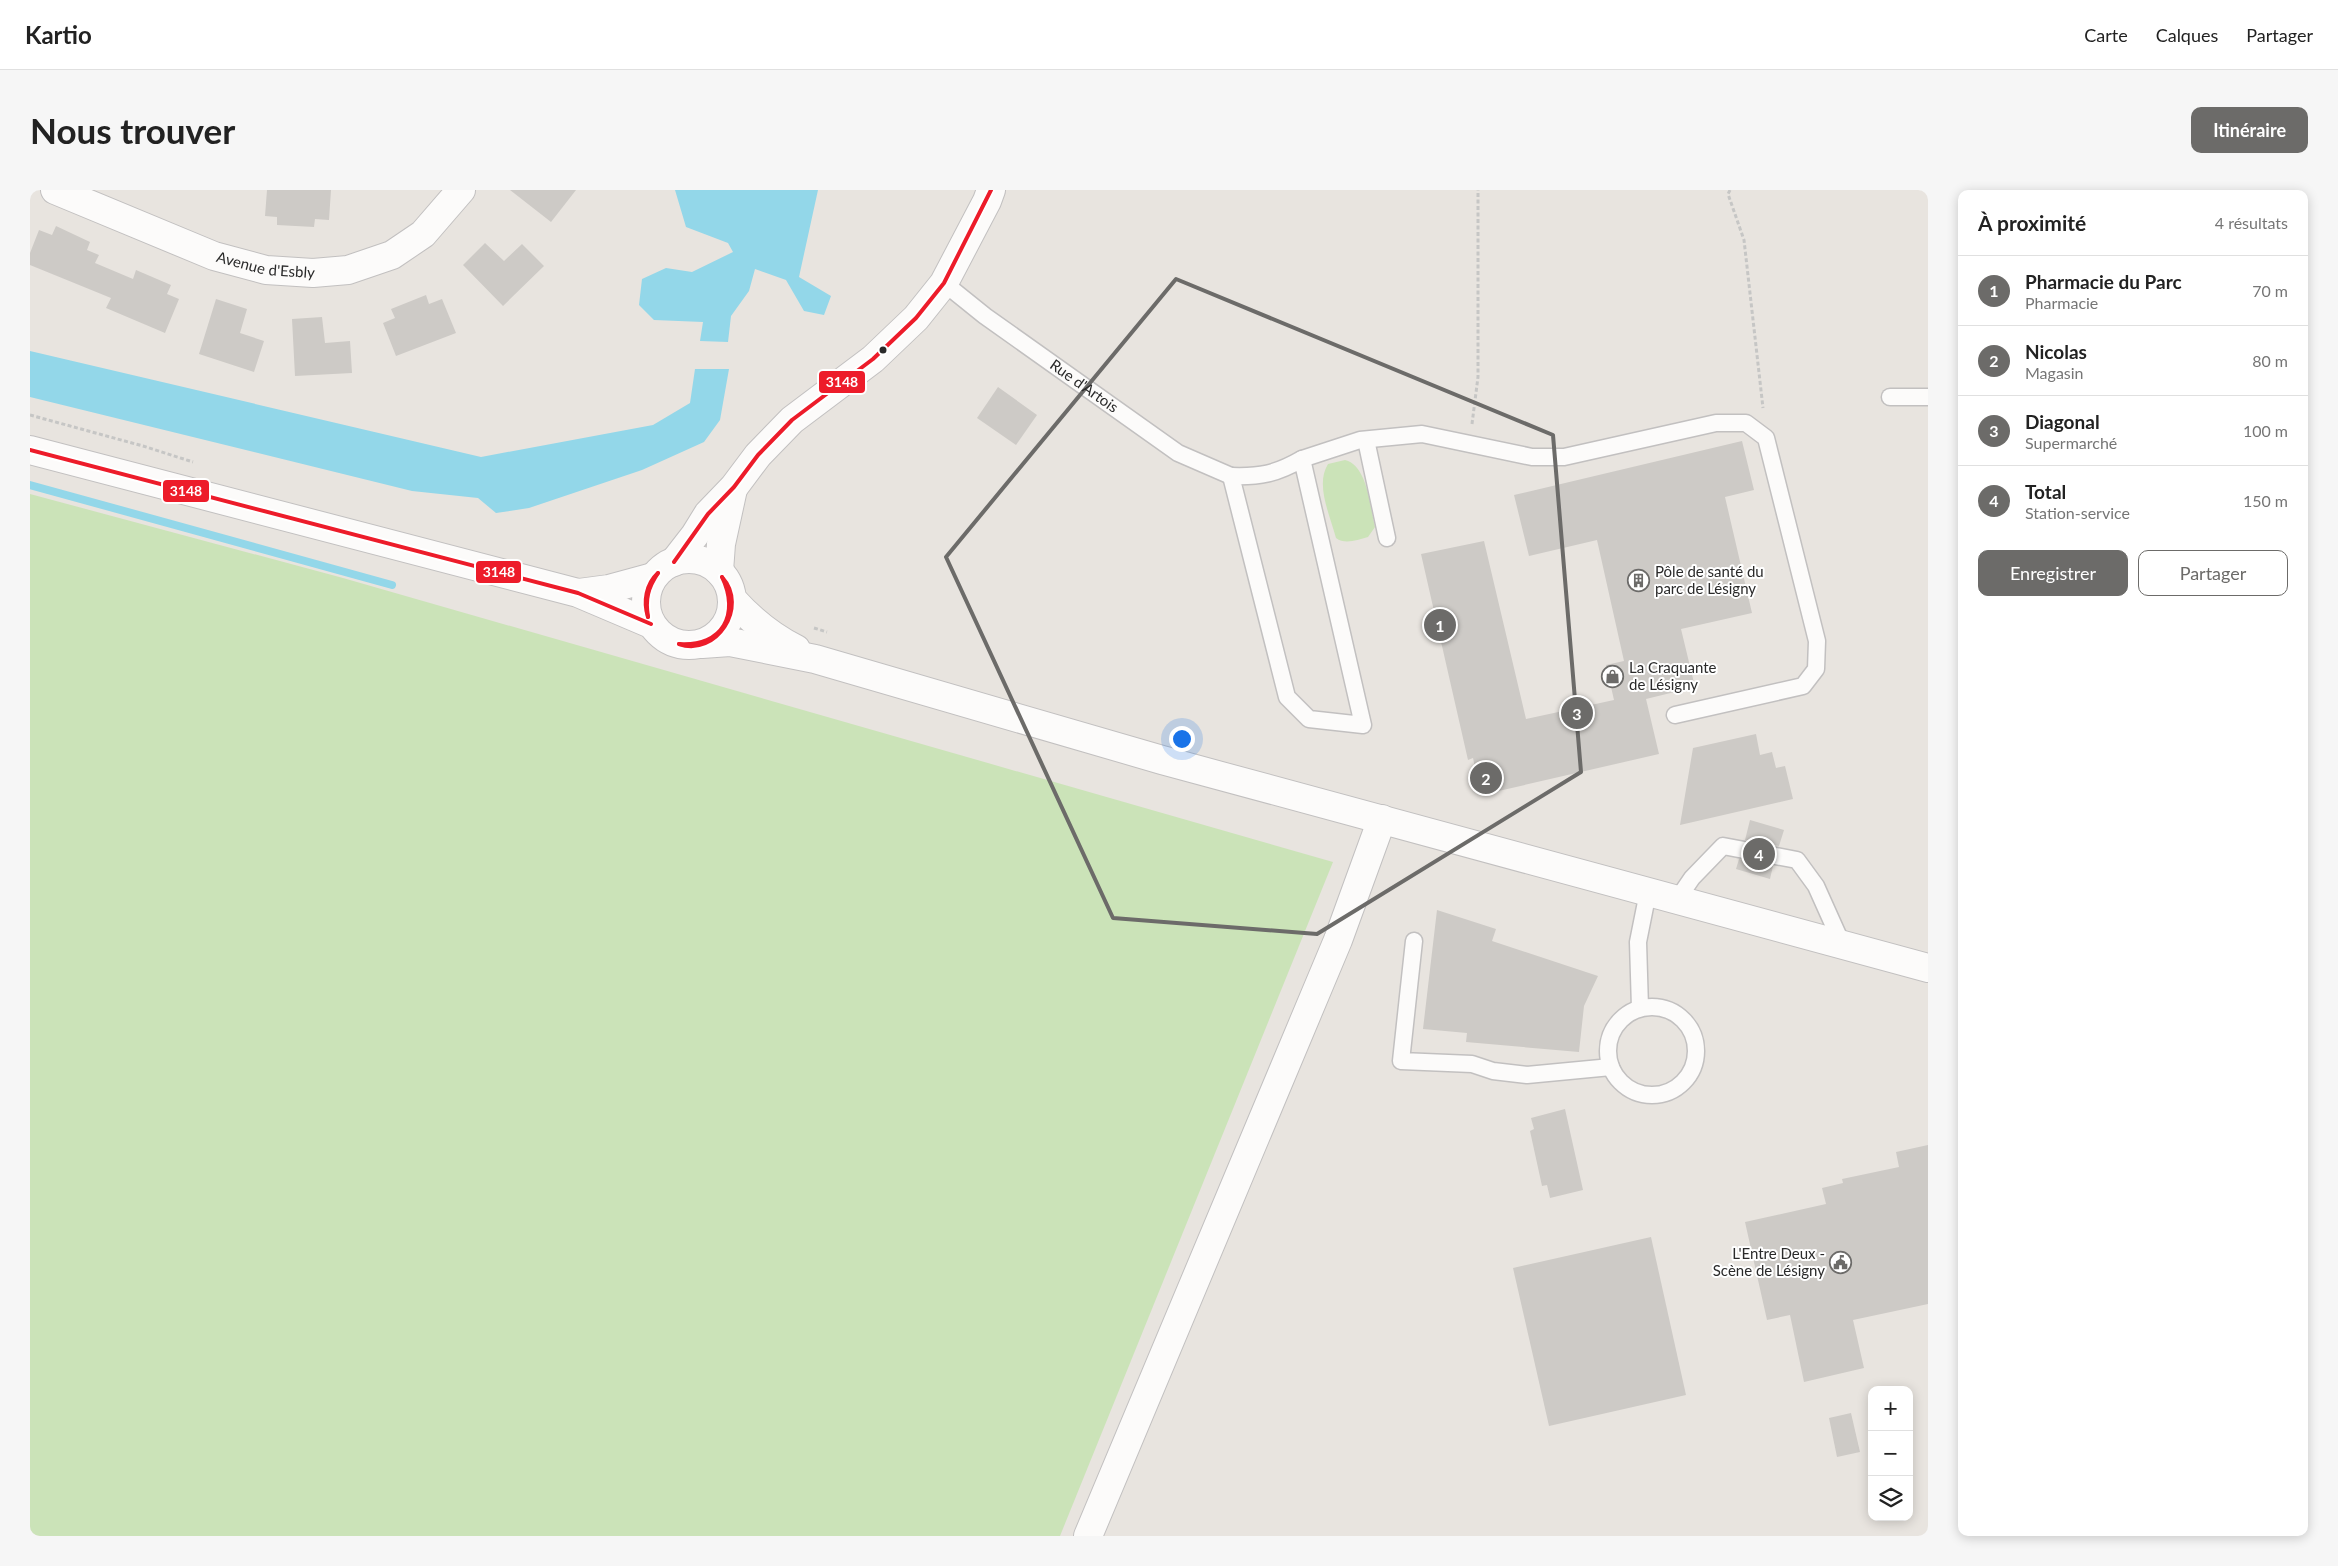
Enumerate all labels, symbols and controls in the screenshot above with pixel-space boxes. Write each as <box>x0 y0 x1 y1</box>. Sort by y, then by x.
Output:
text: Kartio <box>25 20 92 49</box>
text: Carte <box>2084 24 2128 46</box>
text: Calques <box>2156 24 2218 46</box>
text: Partager <box>2246 24 2313 46</box>
button: Itinéraire <box>2191 107 2308 153</box>
text: Nous trouver <box>30 109 235 151</box>
text: À proximité <box>1978 210 2086 235</box>
text: 4 résultats <box>2215 213 2288 232</box>
street label: Avenue d'Esbly <box>215 247 316 281</box>
text: Pharmacie du Parc <box>2025 270 2182 293</box>
text: 1 <box>1989 281 1999 300</box>
text: 70 m <box>2252 281 2288 300</box>
text: Pharmacie <box>2025 293 2098 312</box>
text: Nicolas <box>2025 340 2087 363</box>
unlabelled marker <box>878 345 888 355</box>
text: 2 <box>1989 351 1999 370</box>
text: 80 m <box>2252 351 2288 370</box>
street label: Rue d'Artois <box>1047 355 1122 416</box>
text: Magasin <box>2025 363 2084 382</box>
line badge: 3148 <box>818 370 866 394</box>
text: 3148 <box>826 373 858 390</box>
text: Diagonal <box>2025 410 2100 433</box>
text: 3 <box>1989 421 1999 440</box>
text: 100 m <box>2243 421 2288 440</box>
text: Supermarché <box>2025 433 2117 452</box>
line badge: 3148 <box>162 479 210 503</box>
text: Total <box>2025 480 2066 503</box>
text: 3148 <box>170 482 202 499</box>
text: 4 <box>1989 491 1999 510</box>
text: 150 m <box>2243 491 2288 510</box>
text: Station-service <box>2025 503 2130 522</box>
button: Enregistrer <box>1978 550 2128 596</box>
button: Partager <box>2138 550 2288 596</box>
line badge: 3148 <box>475 560 522 584</box>
place label: Pôle de santé du parc de Lésigny <box>1655 562 1764 597</box>
text: 3148 <box>483 563 515 580</box>
building icon: Pôle de santé du parc de Lésigny <box>1627 569 1651 593</box>
pin: 1 <box>1424 606 1456 644</box>
place label: La Craquante de Lésigny <box>1629 658 1717 693</box>
shop icon: La Craquante de Lésigny <box>1601 665 1625 689</box>
pin: 3 <box>1561 694 1593 732</box>
your location <box>1169 726 1195 752</box>
pin: 2 <box>1470 759 1502 797</box>
pin: 4 <box>1743 835 1775 873</box>
place label: L'Entre Deux - Scène de Lésigny <box>1713 1244 1825 1279</box>
public building icon: L'Entre Deux - Scène de Lésigny <box>1829 1251 1853 1275</box>
map controls <box>1868 1386 1913 1521</box>
button: + <box>1868 1386 1913 1431</box>
button: − <box>1868 1431 1913 1476</box>
button: layers <box>1868 1476 1913 1521</box>

